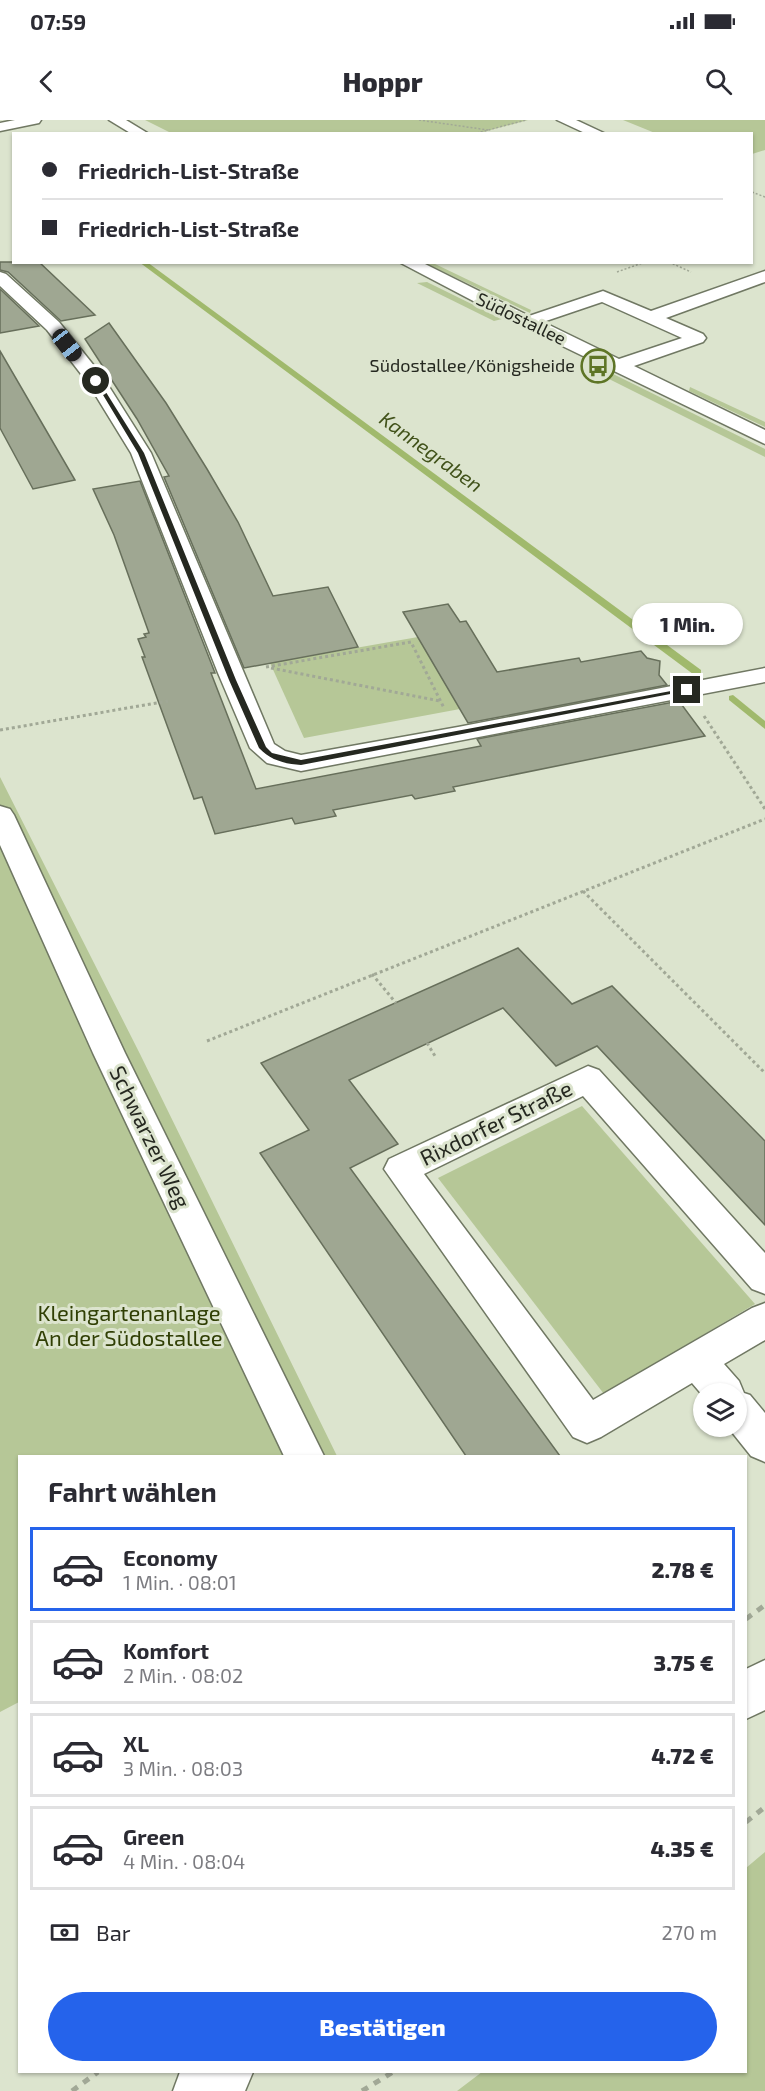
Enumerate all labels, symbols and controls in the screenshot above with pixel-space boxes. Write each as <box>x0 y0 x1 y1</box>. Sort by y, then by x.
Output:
text: 07:59 <box>30 8 86 34</box>
icon: back <box>30 65 63 98</box>
text: Hoppr <box>342 65 423 97</box>
icon: search <box>702 65 735 98</box>
text: Friedrich-List-Straße <box>78 157 299 183</box>
text: Friedrich-List-Straße <box>78 215 299 241</box>
street label: Südostallee <box>473 287 570 349</box>
car <box>49 325 85 365</box>
bus stop icon: Südostallee/Königsheide <box>580 348 616 384</box>
place label: Südostallee/Königsheide <box>370 354 575 376</box>
route start <box>82 367 109 394</box>
water label: Kannegraben <box>375 406 488 497</box>
callout: 1 Min. <box>632 603 742 645</box>
text: 1 Min. <box>660 612 715 636</box>
route end <box>673 676 700 703</box>
street label: Schwarzer Weg <box>105 1061 197 1212</box>
street label: Rixdorfer Straße <box>415 1074 576 1170</box>
park label: Kleingartenanlage An der Südostallee <box>35 1299 223 1350</box>
map controls <box>693 1383 747 1437</box>
button: layers <box>693 1383 747 1437</box>
text: Fahrt wählen <box>48 1475 217 1507</box>
icon: car <box>51 1542 105 1596</box>
text: Economy <box>123 1544 218 1570</box>
text: 2.78 € <box>652 1556 714 1582</box>
text: 1 Min. · 08:01 <box>123 1570 237 1594</box>
icon: car <box>51 1635 105 1689</box>
text: Komfort <box>123 1637 209 1663</box>
text: 3.75 € <box>654 1649 714 1675</box>
text: 2 Min. · 08:02 <box>123 1663 243 1687</box>
icon: car <box>51 1728 105 1782</box>
text: XL <box>123 1730 149 1756</box>
text: 4.72 € <box>651 1742 714 1768</box>
text: 3 Min. · 08:03 <box>123 1756 243 1780</box>
icon: car <box>51 1821 105 1875</box>
text: Green <box>123 1823 185 1849</box>
text: 4.35 € <box>650 1835 714 1861</box>
text: 4 Min. · 08:04 <box>123 1849 245 1873</box>
icon: cash <box>48 1916 81 1949</box>
text: Bar <box>96 1919 131 1945</box>
text: 270 m <box>661 1920 717 1944</box>
button: Bestätigen <box>48 1992 717 2061</box>

